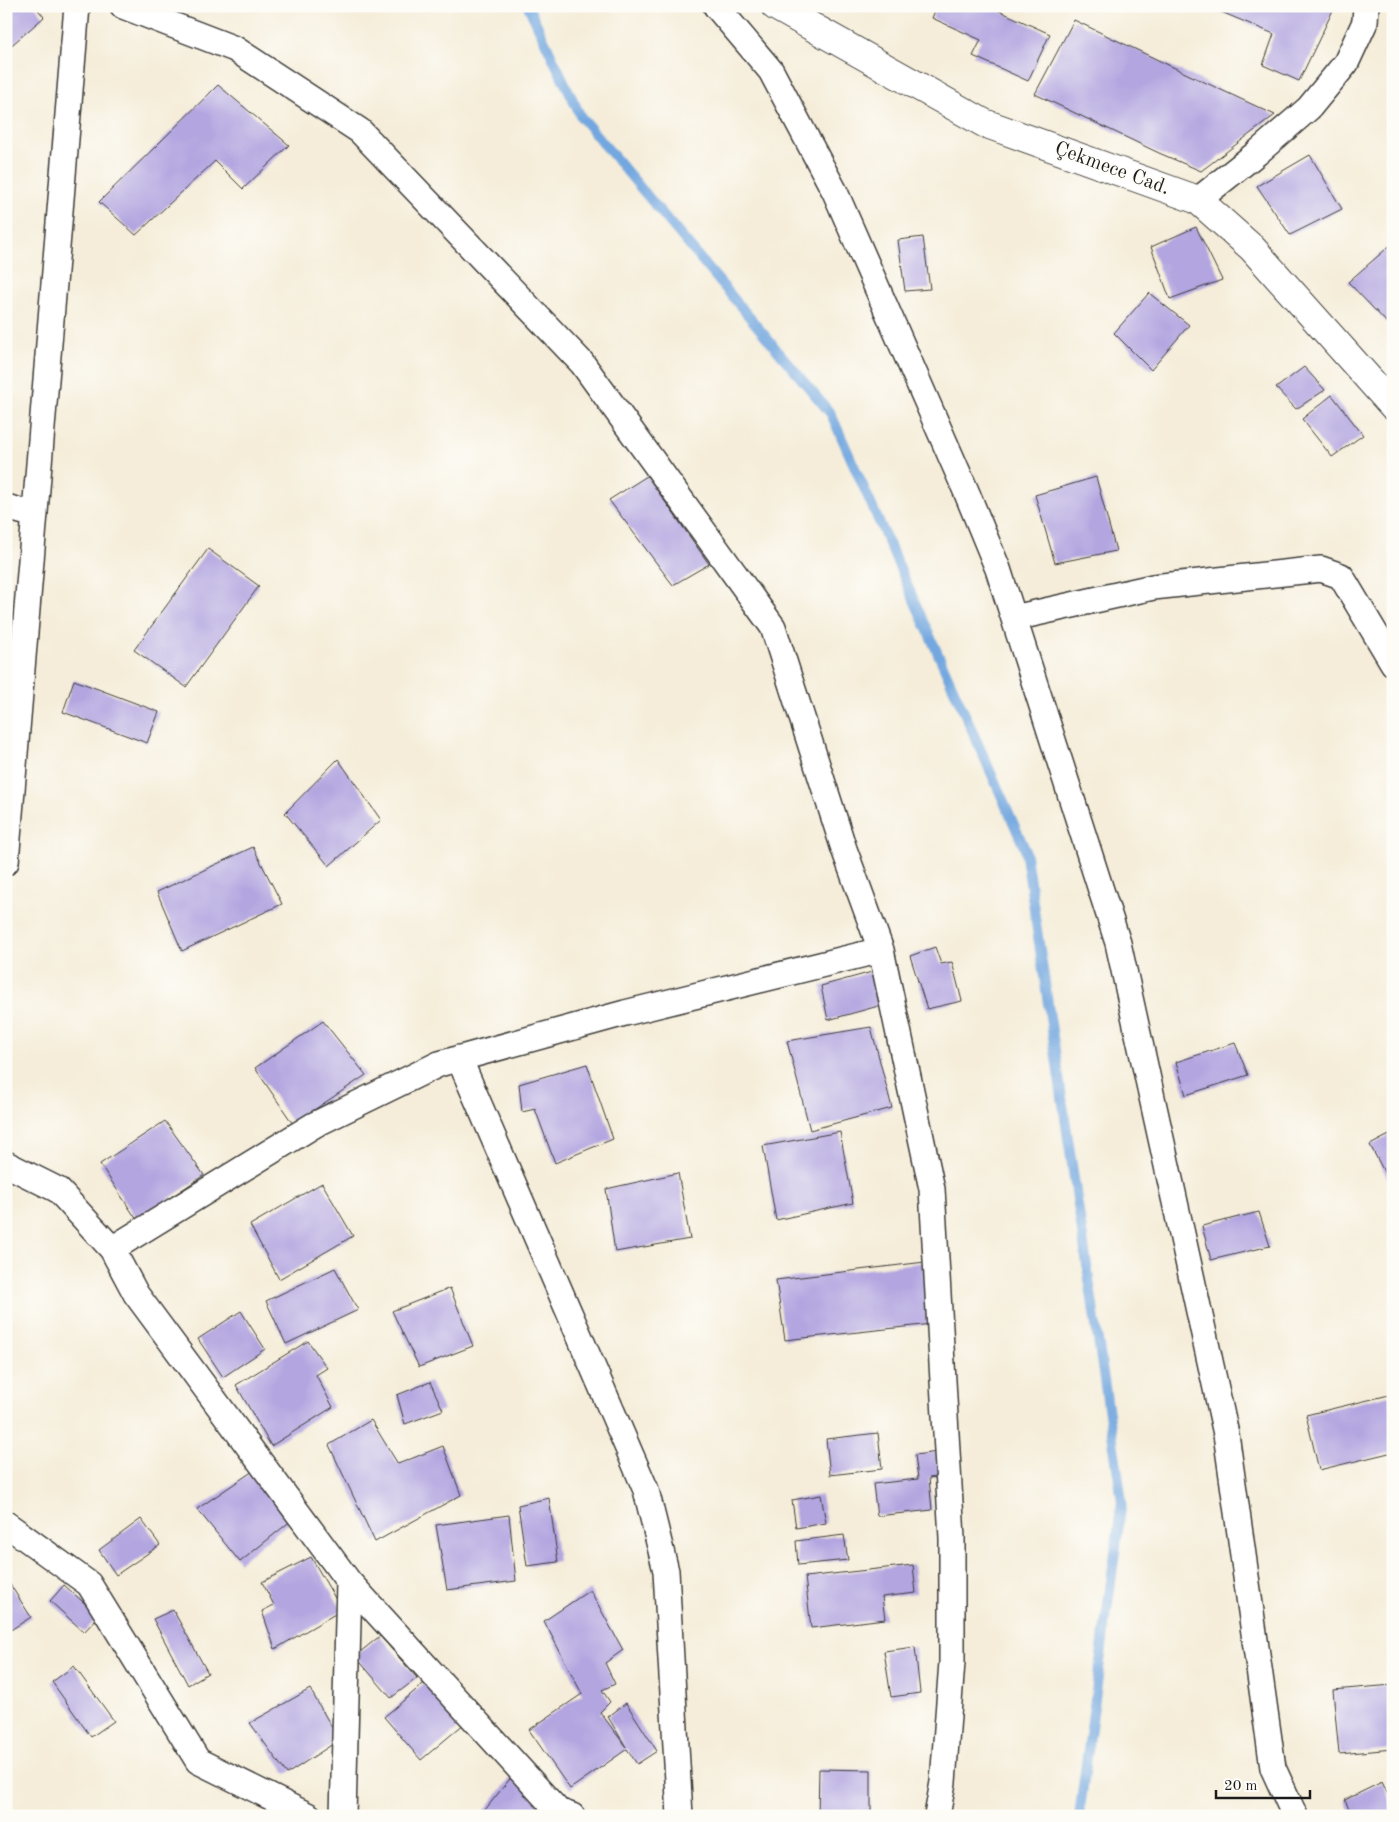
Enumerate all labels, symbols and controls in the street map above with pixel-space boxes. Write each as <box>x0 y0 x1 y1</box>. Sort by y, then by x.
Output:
street label: Çekmece Cad. <box>1052 139 1172 199</box>
scale bar <box>1216 1767 1310 1799</box>
text: 20 m <box>1224 1779 1258 1794</box>

